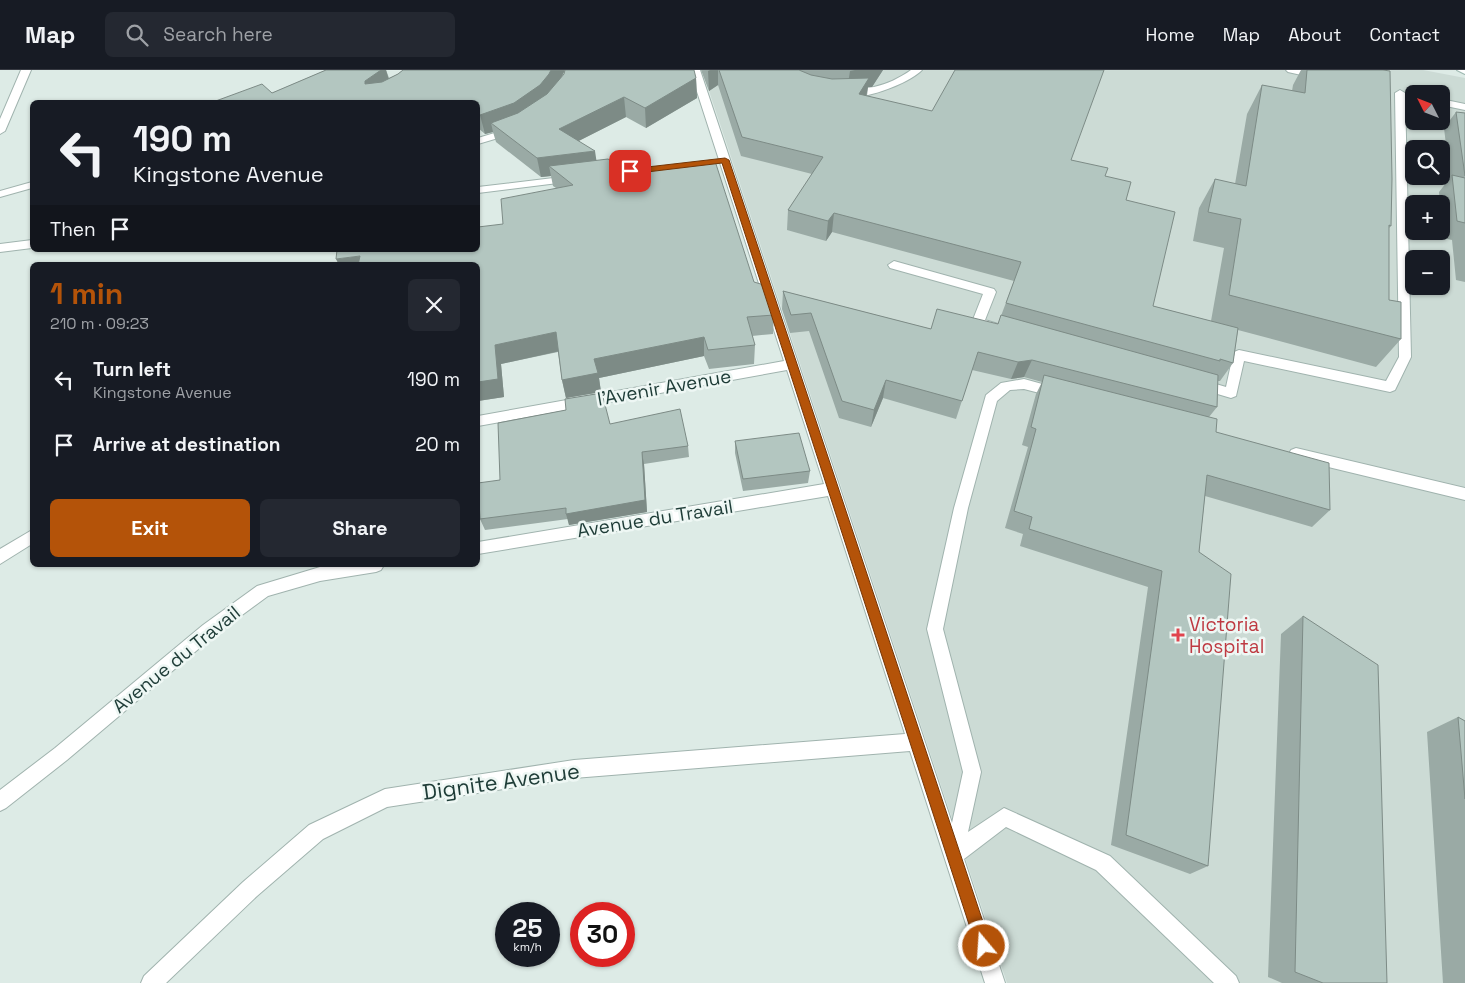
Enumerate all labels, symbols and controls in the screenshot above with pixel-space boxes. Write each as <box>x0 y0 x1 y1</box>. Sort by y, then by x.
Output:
search box <box>105 12 455 57</box>
text: Map <box>25 19 75 50</box>
icon: search <box>123 21 151 49</box>
text: Search here <box>163 22 273 47</box>
text: Home <box>1146 23 1195 46</box>
text: Map <box>1223 23 1260 46</box>
text: About <box>1288 23 1342 46</box>
text: Contact <box>1370 23 1440 46</box>
north arrow <box>1405 85 1450 130</box>
map controls <box>1405 85 1450 295</box>
text: 190 m <box>133 117 232 161</box>
icon: left <box>50 120 115 185</box>
button: search <box>1405 140 1450 185</box>
pin <box>609 150 651 192</box>
icon: arrive <box>616 157 644 185</box>
text: Kingstone Avenue <box>133 160 324 188</box>
button: + <box>1405 195 1450 240</box>
icon: arrive <box>106 215 134 243</box>
text: Then <box>50 217 96 242</box>
button: − <box>1405 250 1450 295</box>
text: 1 min <box>50 274 123 313</box>
button: close <box>408 279 460 331</box>
text: 210 m · 09:23 <box>50 313 149 334</box>
text: Turn left <box>93 357 171 382</box>
street label: l'Avenir Avenue <box>595 363 733 412</box>
icon: left <box>50 366 78 394</box>
text: 190 m <box>407 367 460 392</box>
text: Kingstone Avenue <box>93 382 232 403</box>
icon: arrive <box>50 431 78 459</box>
text: Arrive at destination <box>93 432 281 457</box>
text: 20 m <box>415 432 460 457</box>
street label: Avenue du Travail <box>575 494 735 543</box>
button: Exit <box>50 499 250 557</box>
button: Share <box>260 499 460 557</box>
street label: Avenue du Travail <box>107 600 245 719</box>
place label: Victoria Hospital <box>1189 612 1264 659</box>
marker: Victoria Hospital <box>1171 628 1185 642</box>
street label: Dignite Avenue <box>420 756 582 806</box>
speed limit sign: 30 <box>570 902 635 967</box>
text: 25 <box>513 912 542 944</box>
position arrow <box>957 919 1009 971</box>
text: km/h <box>513 939 542 955</box>

